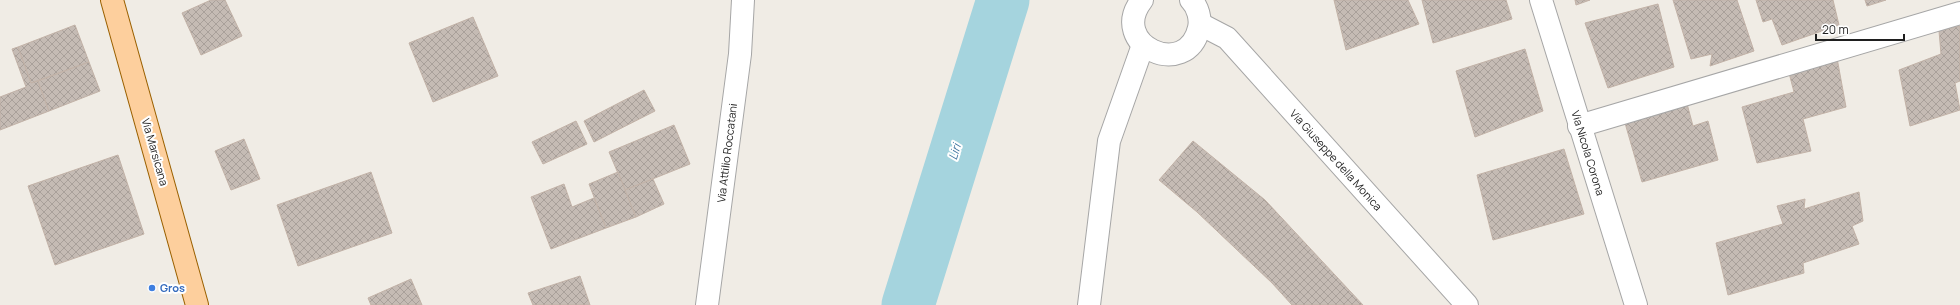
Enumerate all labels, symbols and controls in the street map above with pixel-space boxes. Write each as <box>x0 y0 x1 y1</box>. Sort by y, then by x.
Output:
scale bar <box>1816 16 1904 42</box>
text: 20 m <box>1822 21 1849 38</box>
street label: Via Attilio Roccatani <box>713 102 740 203</box>
street label: Via Giuseppe della Monica <box>1287 106 1386 213</box>
street label: Via Nicola Corona <box>1568 109 1609 197</box>
street label: Via Marsicana <box>139 116 172 187</box>
water label: Liri <box>944 140 966 162</box>
place label: Gros <box>160 280 185 295</box>
marker: Gros <box>147 283 157 293</box>

